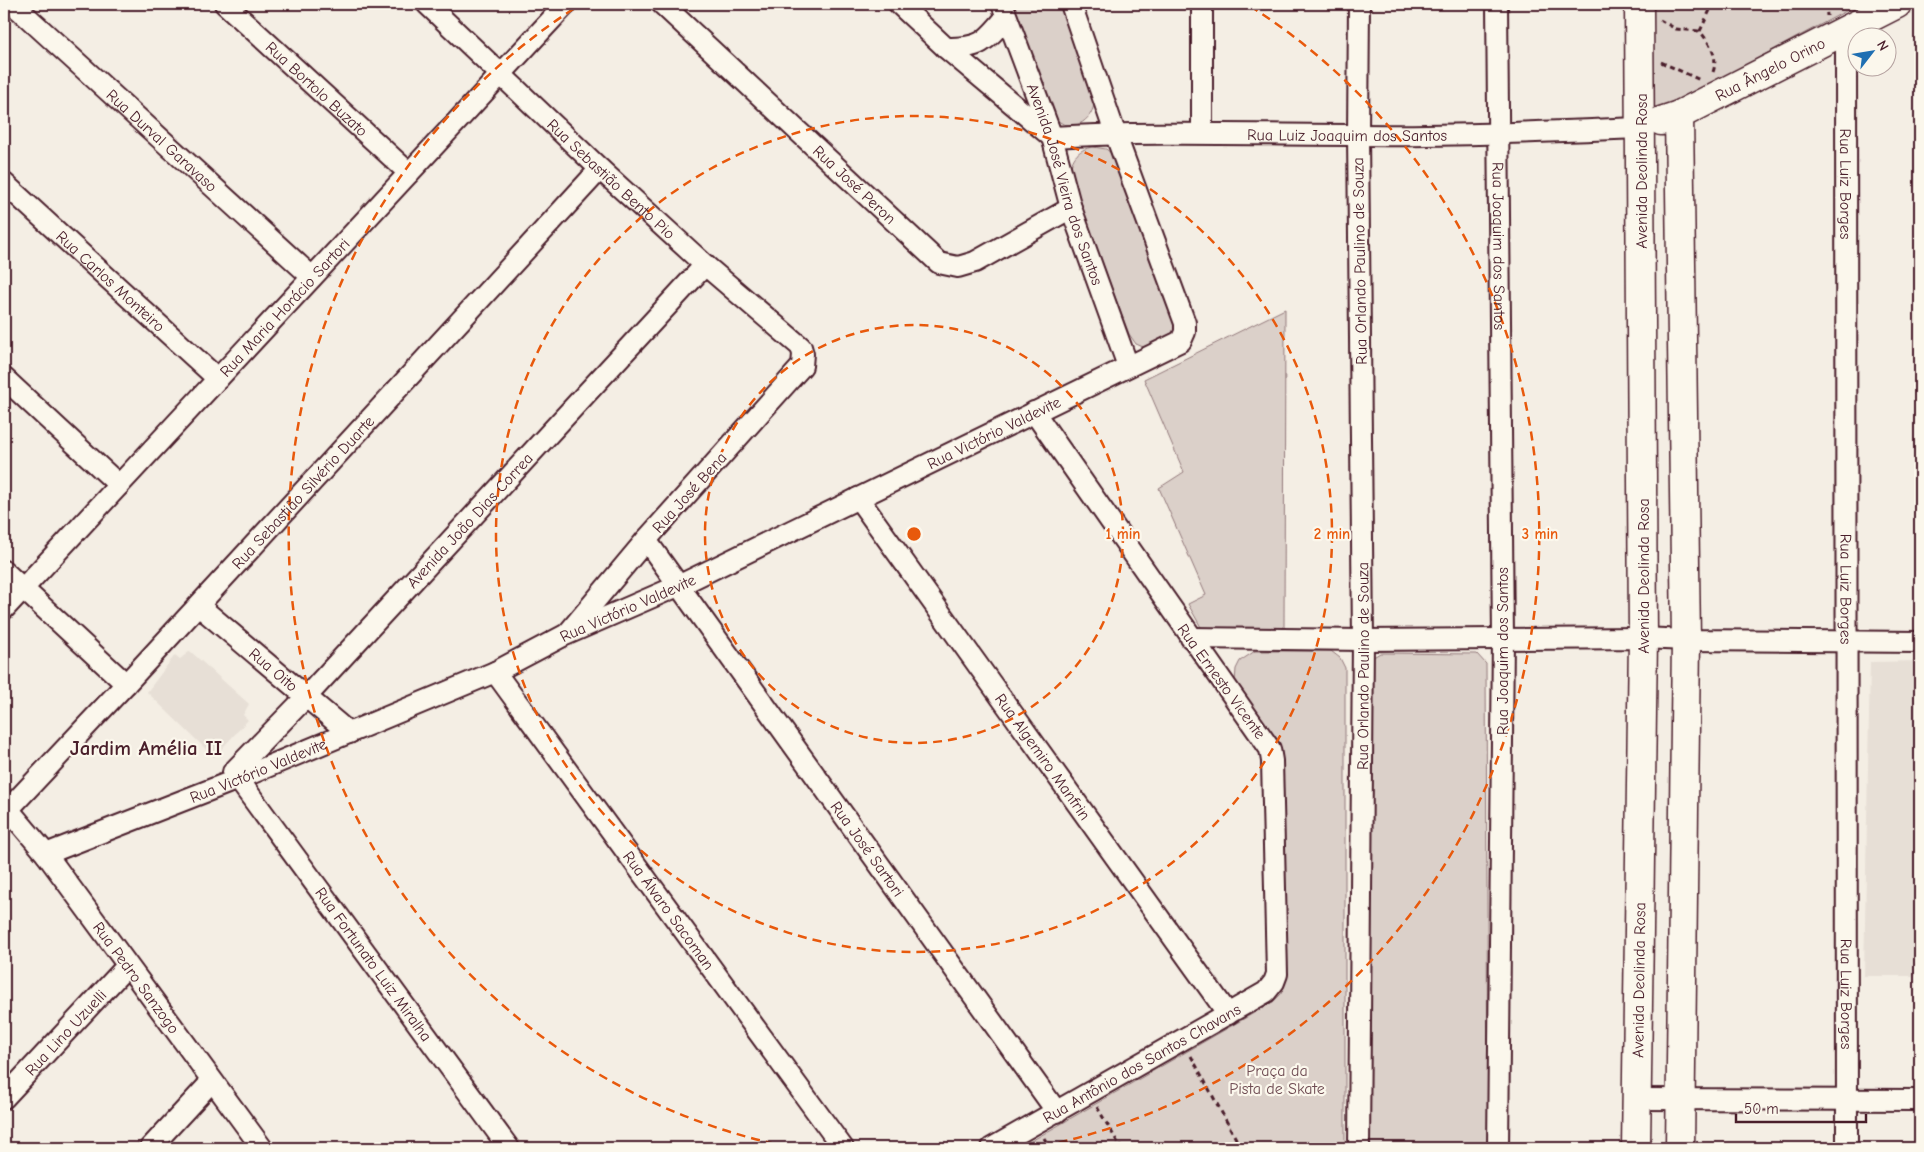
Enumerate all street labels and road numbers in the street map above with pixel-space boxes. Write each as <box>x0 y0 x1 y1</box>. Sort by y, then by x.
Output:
street label: Rua Ângelo Orino <box>1712 34 1828 105</box>
street label: Rua Bortolo Buzato <box>262 38 371 140</box>
street label: Avenida José Vieira dos Santos <box>1023 81 1106 288</box>
street label: Rua Durval Garavaso <box>103 86 220 196</box>
street label: Avenida Deolinda Rosa <box>1633 93 1651 249</box>
street label: Rua Sebastião Bento Pio <box>543 116 678 243</box>
street label: Rua Luiz Joaquim dos Santos <box>1247 126 1448 145</box>
street label: Rua Luiz Borges <box>1836 129 1854 240</box>
street label: Rua José Peron <box>809 142 899 228</box>
street label: Rua Orlando Paulino de Souza <box>1349 157 1371 365</box>
street label: Rua Joaquim dos Santos <box>1488 162 1508 330</box>
street label: Rua Carlos Monteiro <box>52 227 168 336</box>
street label: Rua Maria Horácio Sartori <box>217 235 354 381</box>
street label: Rua Victório Valdevite <box>924 393 1064 473</box>
street label: Rua Sebastião Silvério Duarte <box>229 413 378 573</box>
street label: Rua José Bena <box>649 449 731 537</box>
street label: Avenida João Dias Correa <box>403 450 537 592</box>
street label: Avenida Deolinda Rosa <box>1635 498 1653 654</box>
street label: Rua Luiz Borges <box>1836 534 1855 645</box>
street label: Rua Orlando Paulino de Souza <box>1354 562 1373 770</box>
street label: Rua Joaquim dos Santos <box>1494 567 1512 735</box>
street label: Rua Victório Valdevite <box>557 571 699 646</box>
street label: Rua Ernesto Vicente <box>1173 621 1269 743</box>
street label: Rua Oito <box>245 645 301 696</box>
street label: Rua Algemiro Manfrin <box>991 690 1094 824</box>
street label: Rua Victório Valdevite <box>187 735 330 807</box>
street label: Rua José Sartori <box>827 798 907 900</box>
street label: Rua Álvaro Sacoman <box>619 848 718 974</box>
street label: Rua Fortunato Luiz Miralha <box>311 884 435 1045</box>
street label: Avenida Deolinda Rosa <box>1629 902 1649 1058</box>
street label: Rua Pedro Sanzogo <box>89 919 183 1037</box>
street label: Rua Luiz Borges <box>1837 939 1855 1050</box>
street label: Rua Lino Uzuelli <box>22 986 110 1079</box>
street label: Rua Antônio dos Santos Chavans <box>1040 1000 1244 1127</box>

